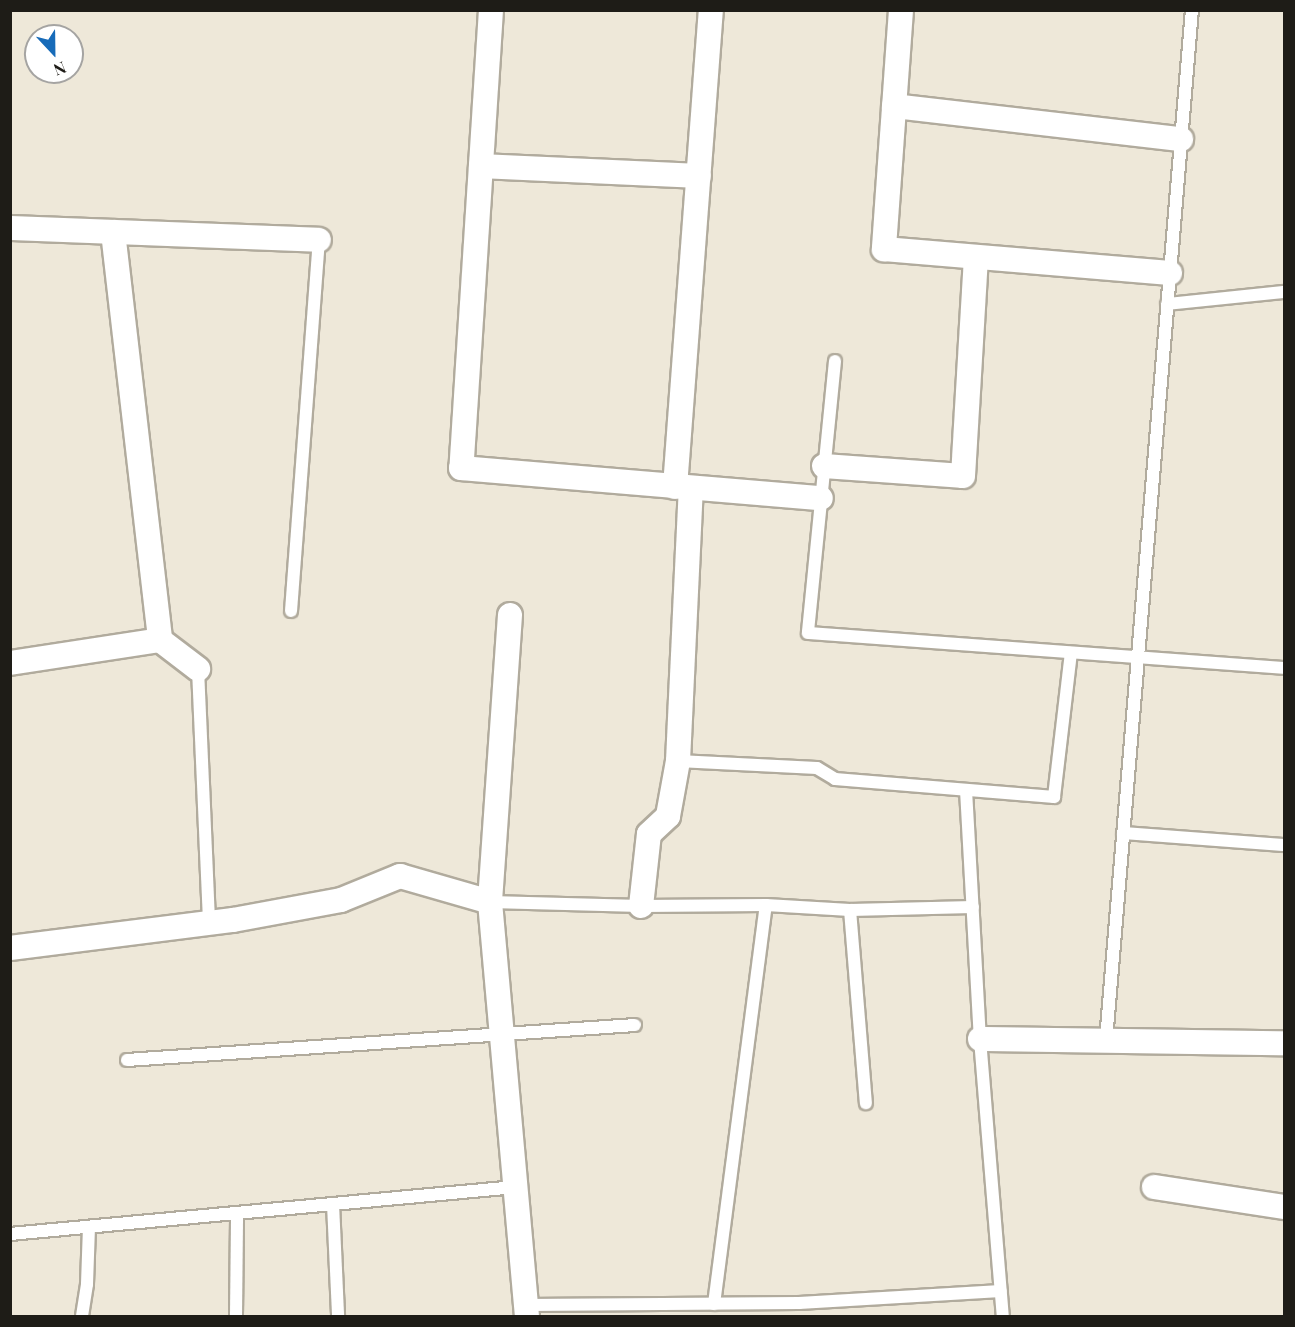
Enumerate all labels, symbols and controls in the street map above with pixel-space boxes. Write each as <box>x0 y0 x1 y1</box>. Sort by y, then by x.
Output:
north arrow <box>24 24 84 84</box>
text: N <box>51 57 69 81</box>

